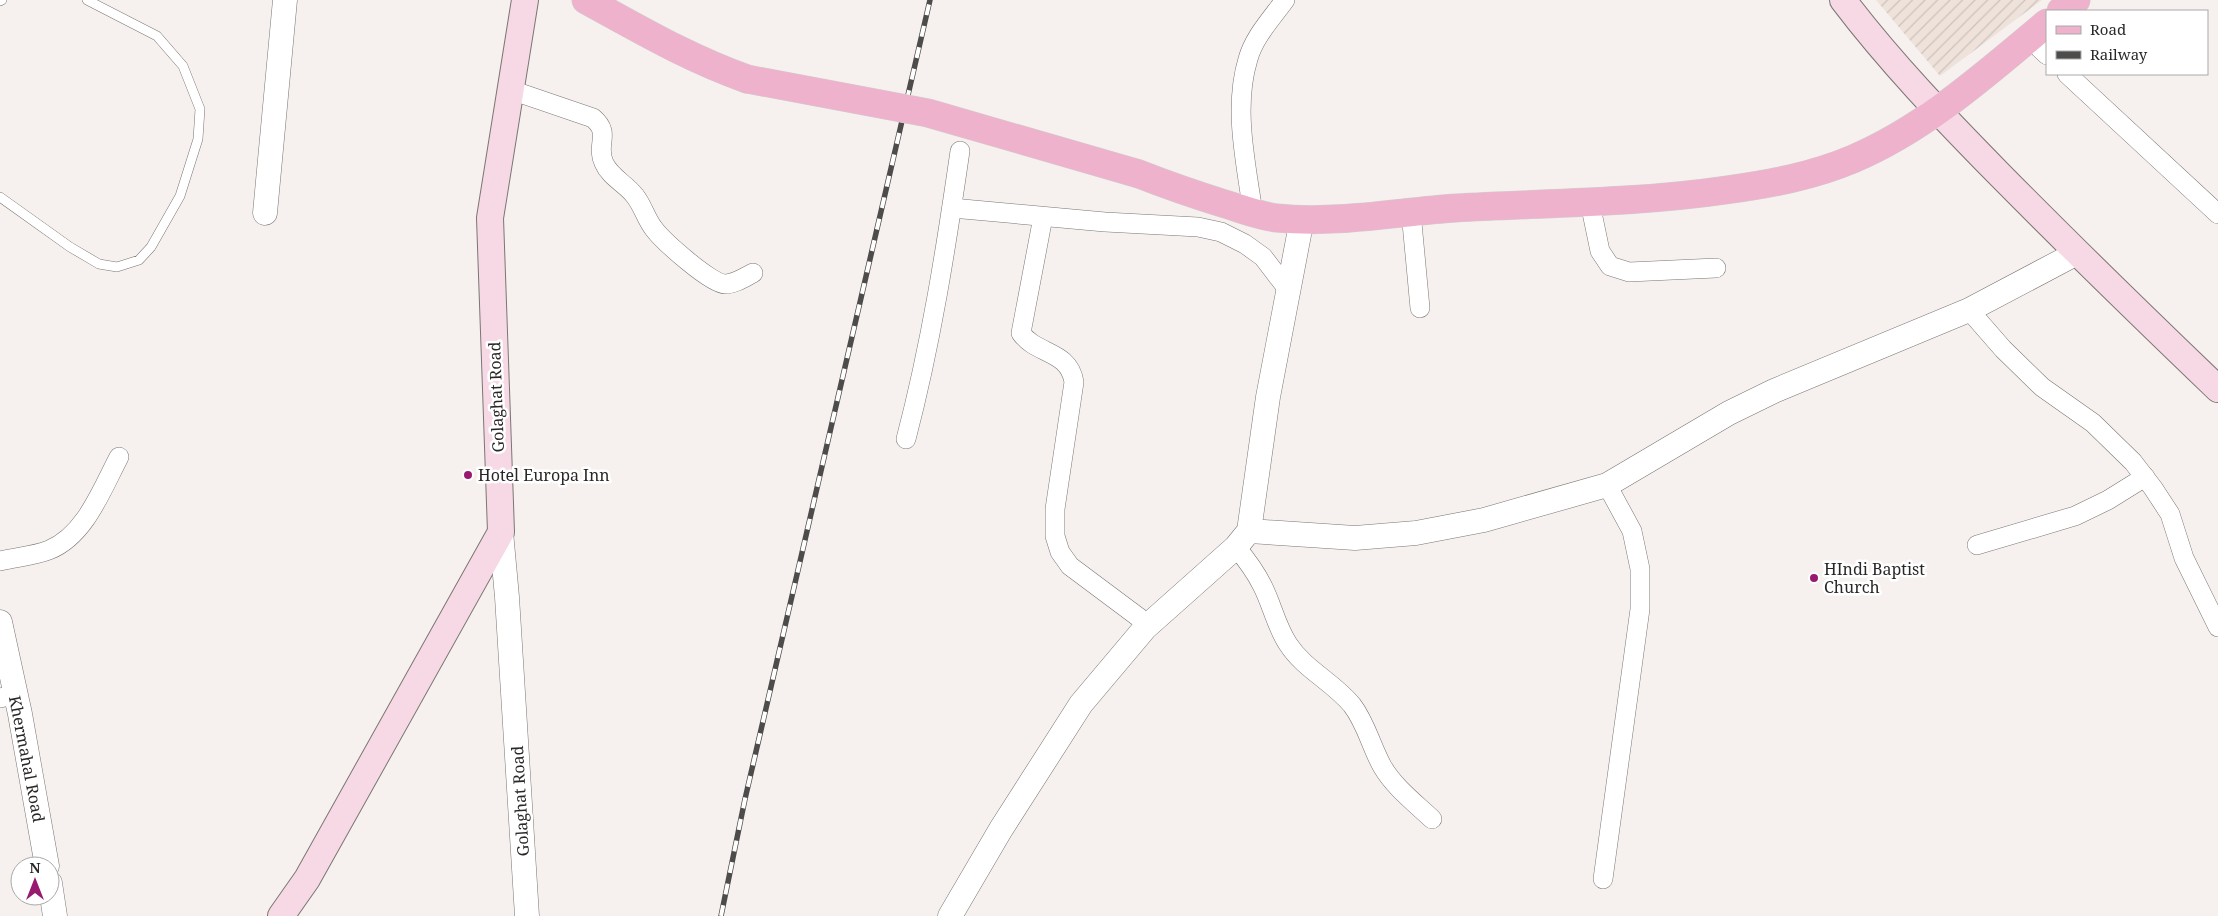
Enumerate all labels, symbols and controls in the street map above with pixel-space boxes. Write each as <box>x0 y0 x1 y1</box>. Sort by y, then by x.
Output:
legend <box>2046 10 2208 75</box>
text: Road <box>2090 19 2126 39</box>
text: Railway <box>2090 44 2148 64</box>
street label: Golaghat Road <box>483 341 509 453</box>
place label: Hotel Europa Inn <box>478 464 610 486</box>
marker: Hotel Europa Inn <box>462 469 474 481</box>
place label: HIndi Baptist Church <box>1824 558 1925 598</box>
marker: HIndi Baptist Church <box>1808 572 1820 584</box>
street label: Khermahal Road <box>4 694 50 824</box>
street label: Golaghat Road <box>506 745 534 857</box>
north arrow <box>10 856 60 906</box>
text: N <box>29 858 41 877</box>

